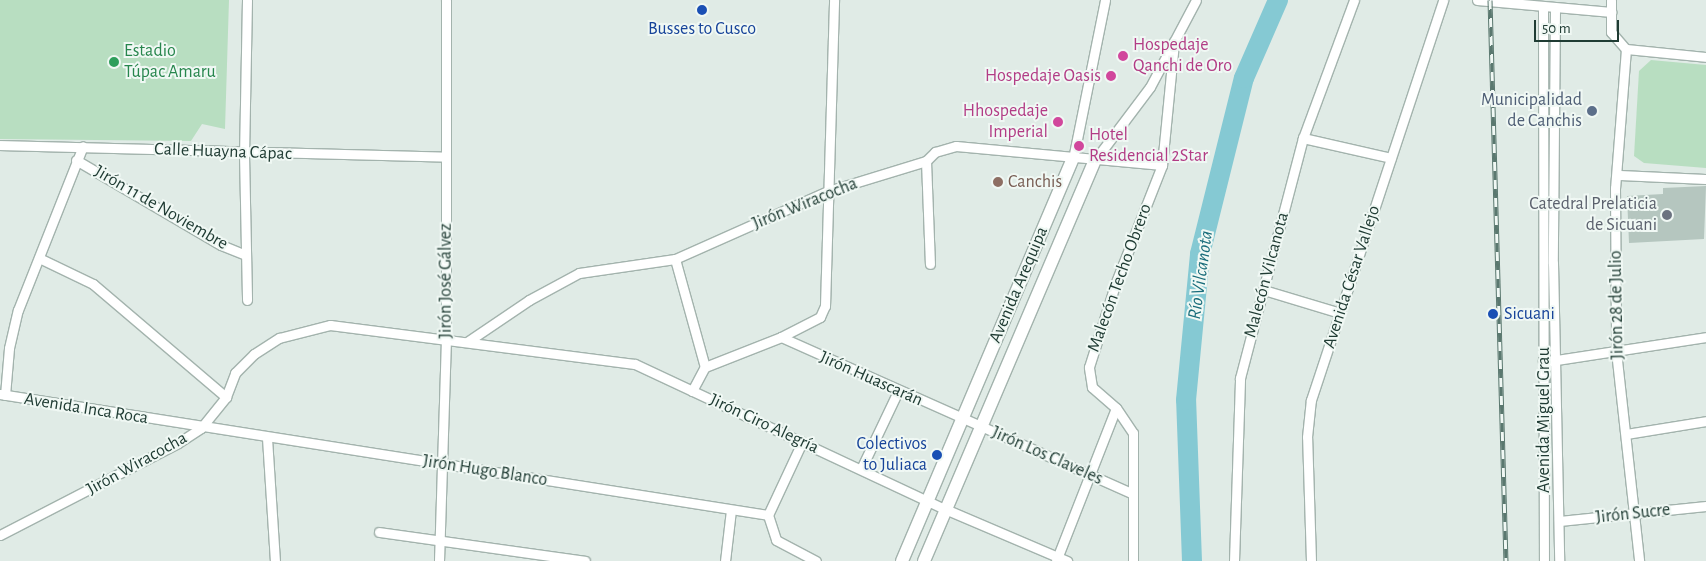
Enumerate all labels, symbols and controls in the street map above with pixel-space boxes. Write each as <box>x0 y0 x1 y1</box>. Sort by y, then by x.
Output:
marker: Busses to Cusco <box>696 4 708 16</box>
scale bar <box>1536 10 1621 42</box>
place label: Busses to Cusco <box>648 18 756 40</box>
text: 50 m <box>1542 21 1571 36</box>
place label: Hospedaje Qanchi de Oro <box>1133 35 1232 78</box>
place label: Estadio Túpac Amaru <box>124 41 216 84</box>
marker: Hospedaje Qanchi de Oro <box>1117 50 1129 62</box>
marker: Estadio Túpac Amaru <box>108 56 120 68</box>
place label: Hospedaje Oasis <box>985 65 1101 87</box>
marker: Hospedaje Oasis <box>1105 70 1117 82</box>
place label: Municipalidad de Canchis <box>1481 90 1582 132</box>
place label: Hhospedaje Imperial <box>963 101 1048 144</box>
marker: Municipalidad de Canchis <box>1586 105 1598 117</box>
marker: Hhospedaje Imperial <box>1052 116 1064 128</box>
place label: Hotel Residencial 2Star <box>1089 125 1208 168</box>
street label: Calle Huayna Cápac <box>154 139 292 165</box>
marker: Hotel Residencial 2Star <box>1073 140 1085 152</box>
street label: Jirón 11 de Noviembre <box>90 161 232 255</box>
place label: Canchis <box>1008 171 1062 193</box>
street label: Jirón Wiracocha <box>749 173 861 235</box>
marker: Canchis <box>992 176 1004 188</box>
place label: Catedral Prelaticia de Sicuani <box>1529 194 1657 236</box>
street label: Malecón Techo Obrero <box>1083 201 1157 355</box>
street label: Avenida César Vallejo <box>1319 203 1385 351</box>
marker: Catedral Prelaticia de Sicuani <box>1661 209 1673 221</box>
street label: Malecón Vilcanota <box>1240 210 1294 340</box>
street label: Jirón José Gálvez <box>435 223 457 339</box>
street label: Avenida Arequipa <box>985 223 1053 347</box>
water label: Río Vilcanota <box>1183 229 1219 321</box>
street label: Jirón 28 de Julio <box>1605 250 1629 360</box>
place label: Sicuani <box>1504 303 1555 325</box>
marker: Sicuani <box>1486 307 1500 321</box>
street label: Jirón Huascarán <box>816 347 926 411</box>
street label: Avenida Miguel Grau <box>1533 347 1555 493</box>
street label: Avenida Inca Roca <box>22 389 150 429</box>
street label: Jirón Ciro Alegría <box>706 389 822 459</box>
street label: Jirón Los Claveles <box>988 422 1106 490</box>
street label: Jirón Wiracocha <box>83 428 191 500</box>
place label: Colectivos to Juliaca <box>857 434 927 476</box>
marker: Colectivos to Juliaca <box>931 449 943 461</box>
street label: Jirón Hugo Blanco <box>421 450 549 492</box>
street label: Jirón Sucre <box>1594 499 1672 529</box>

